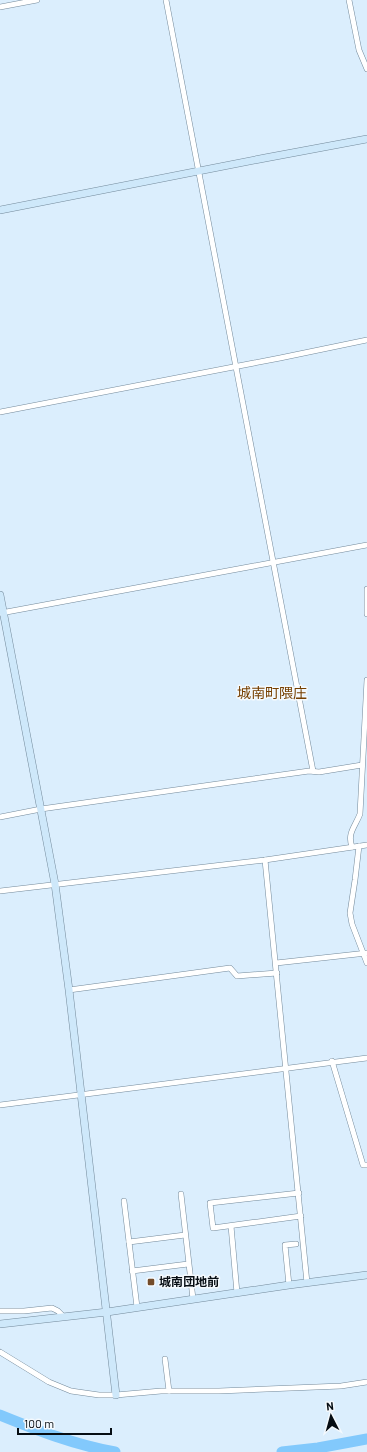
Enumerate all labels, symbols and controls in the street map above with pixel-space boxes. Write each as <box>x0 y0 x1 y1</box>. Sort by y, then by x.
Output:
district label: 城南町隈庄 <box>237 684 307 701</box>
place label: 城南団地前 <box>159 1274 219 1288</box>
marker: 城南団地前 <box>146 1277 156 1287</box>
north arrow <box>311 1396 351 1436</box>
text: N <box>326 1399 334 1412</box>
scale bar <box>18 1410 111 1436</box>
text: 100 m <box>24 1416 54 1430</box>

